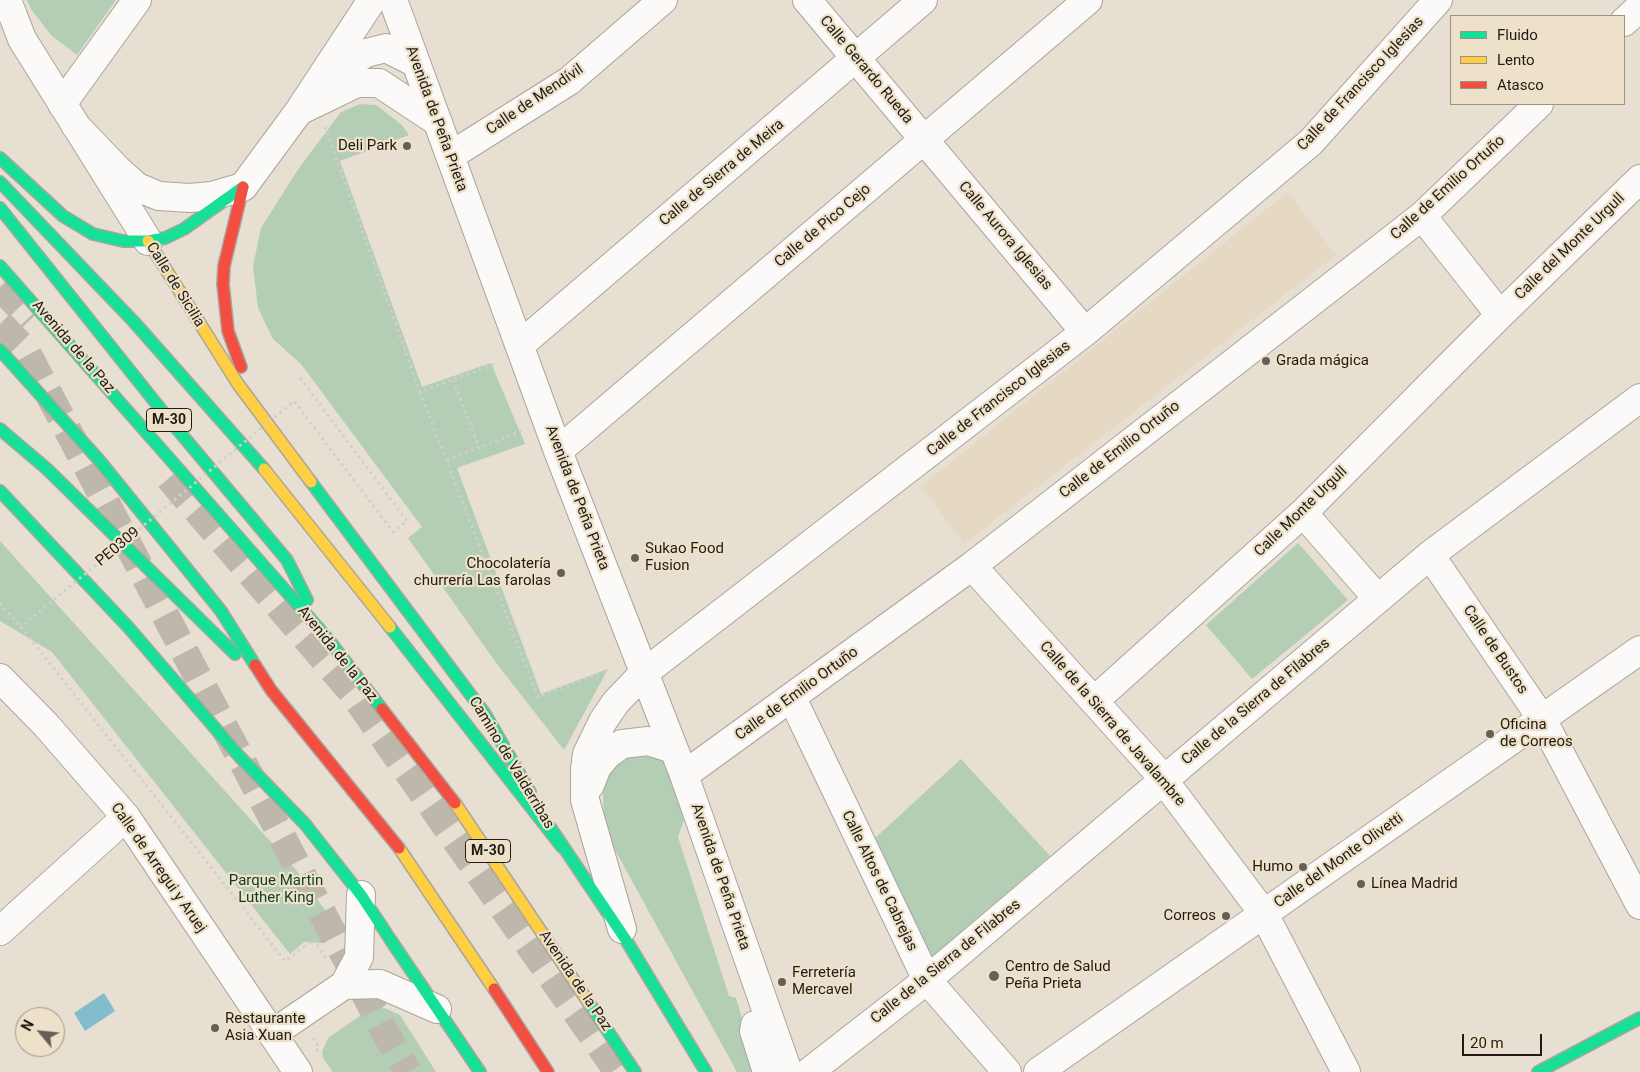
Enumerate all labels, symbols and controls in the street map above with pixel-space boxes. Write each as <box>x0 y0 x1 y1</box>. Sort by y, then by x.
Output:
street label: Calle Gerardo Rueda <box>815 12 917 128</box>
street label: Calle de Francisco Iglesias <box>1294 13 1428 155</box>
legend <box>1450 15 1625 105</box>
text: Fluido <box>1497 26 1538 44</box>
street label: Avenida de Peña Prieta <box>401 44 471 194</box>
text: Lento <box>1497 51 1535 69</box>
street label: Calle de Mendívil <box>483 61 587 139</box>
text: Atasco <box>1497 76 1544 94</box>
street label: Calle de Sierra de Meira <box>656 116 788 230</box>
street label: Calle de Emilio Ortuño <box>1387 132 1509 244</box>
place label: Deli Park <box>338 137 397 155</box>
marker: Deli Park <box>401 140 413 152</box>
street label: Calle Aurora Iglesias <box>954 178 1056 294</box>
street label: Calle de Pico Cejo <box>771 180 875 272</box>
street label: Calle del Monte Urgull <box>1511 190 1629 304</box>
street label: Calle de Sicilia <box>142 239 208 331</box>
street label: Avenida de la Paz <box>28 297 118 397</box>
street label: Calle de Francisco Iglesias <box>924 337 1074 461</box>
place label: Grada mágica <box>1276 352 1369 370</box>
marker: Grada mágica <box>1260 355 1272 367</box>
street label: Calle de Emilio Ortuño <box>1056 397 1184 503</box>
road number: M-30 <box>146 408 192 432</box>
street label: Avenida de Peña Prieta <box>541 423 613 573</box>
street label: Calle Monte Urgull <box>1251 463 1351 561</box>
street label: PE0309 <box>92 523 144 571</box>
place label: Sukao Food Fusion <box>645 540 724 575</box>
marker: Sukao Food Fusion <box>629 552 641 564</box>
place label: Chocolatería churrería Las farolas <box>414 555 551 590</box>
marker: Chocolatería churrería Las farolas <box>555 567 567 579</box>
street label: Calle de Bustos <box>1459 602 1531 698</box>
street label: Avenida de la Paz <box>293 603 381 705</box>
street label: Calle de la Sierra de Filabres <box>1178 635 1334 769</box>
street label: Calle de la Sierra de Javalambre <box>1035 638 1189 810</box>
street label: Calle de Emilio Ortuño <box>732 643 862 745</box>
street label: Camino de Valderribas <box>464 694 558 832</box>
place label: Oficina de Correos <box>1500 716 1573 751</box>
marker: Oficina de Correos <box>1484 728 1496 740</box>
street label: Calle de Arregui y Aruej <box>106 800 210 936</box>
street label: Avenida de Peña Prieta <box>686 801 754 953</box>
street label: Calle Altos de Cabrejas <box>837 808 921 954</box>
street label: Calle del Monte Olivetti <box>1271 810 1407 912</box>
road number: M-30 <box>466 839 510 862</box>
place label: Humo <box>1252 858 1293 876</box>
marker: Humo <box>1297 861 1309 873</box>
park label: Parque Martin Luther King <box>229 872 323 907</box>
place label: Línea Madrid <box>1371 875 1458 893</box>
marker: Línea Madrid <box>1355 878 1367 890</box>
street label: Calle de la Sierra de Filabres <box>867 896 1025 1028</box>
place label: Correos <box>1163 907 1216 925</box>
marker: Correos <box>1220 910 1232 922</box>
street label: Avenida de la Paz <box>535 927 615 1035</box>
place label: Centro de Salud Peña Prieta <box>1005 958 1111 993</box>
place label: Ferretería Mercavel <box>792 964 856 999</box>
marker: Centro de Salud Peña Prieta <box>987 969 1001 983</box>
marker: Ferretería Mercavel <box>776 976 788 988</box>
north arrow <box>15 1007 65 1057</box>
place label: Restaurante Asia Xuan <box>225 1010 305 1045</box>
text: N <box>18 1017 37 1034</box>
marker: Restaurante Asia Xuan <box>209 1022 221 1034</box>
scale bar <box>1465 1024 1545 1056</box>
text: 20 m <box>1470 1034 1504 1052</box>

